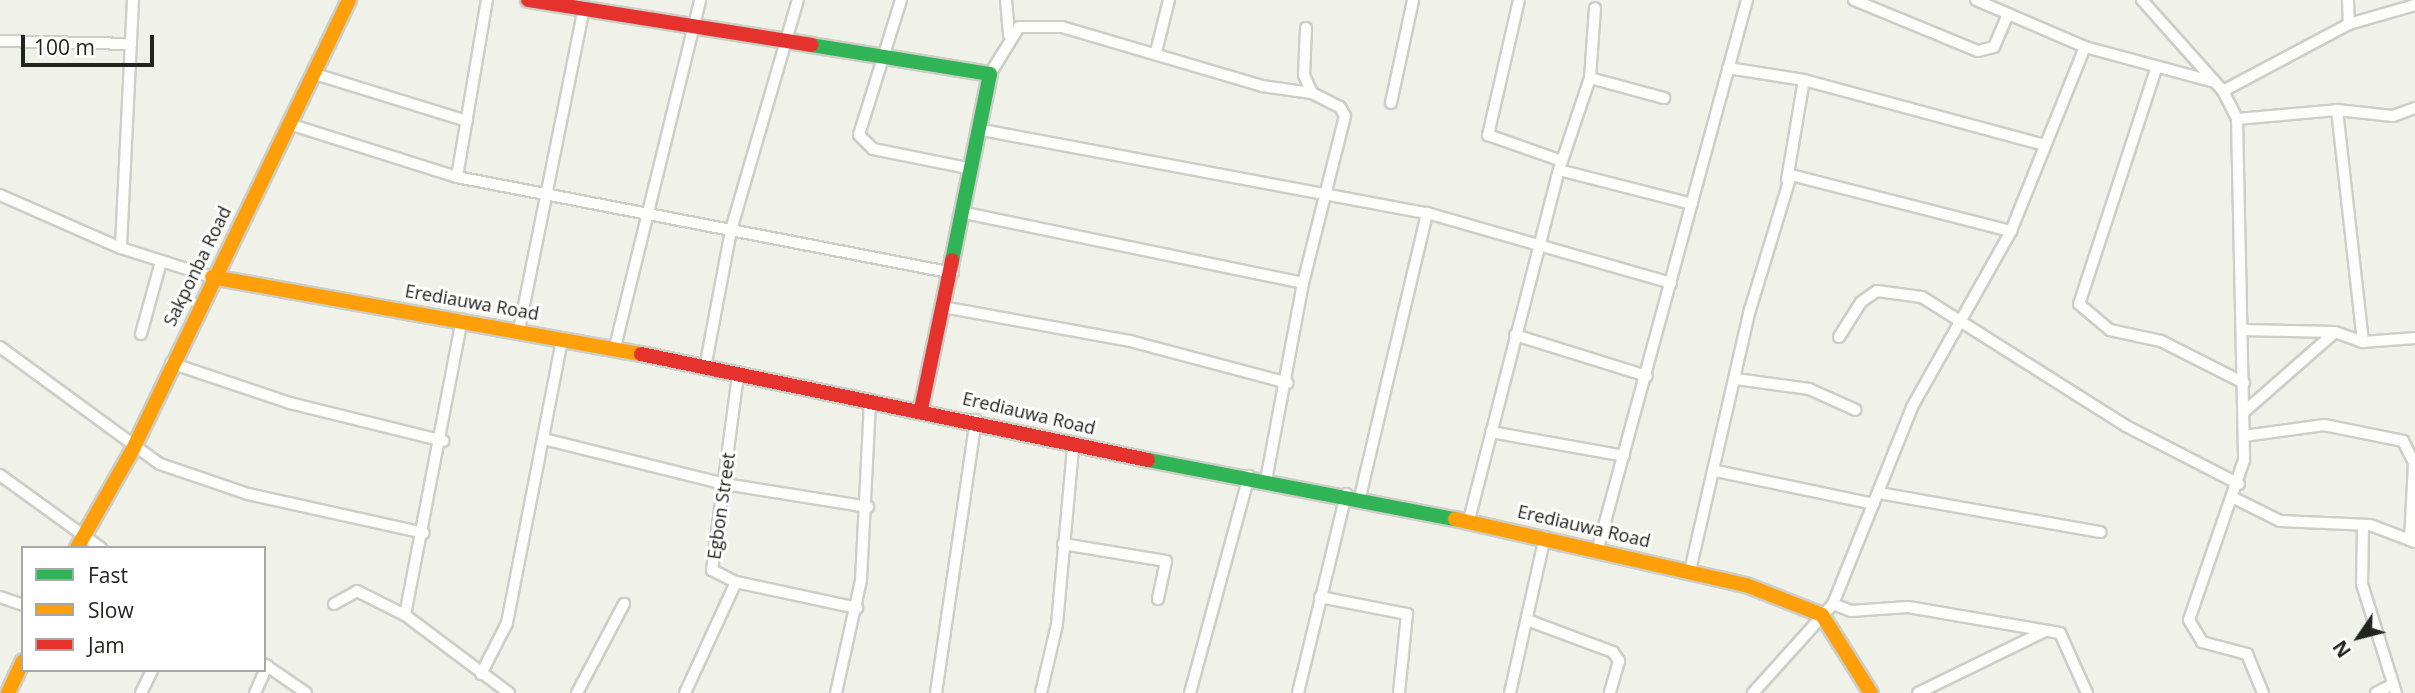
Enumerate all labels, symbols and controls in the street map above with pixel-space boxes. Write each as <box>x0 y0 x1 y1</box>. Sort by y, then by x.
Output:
scale bar <box>24 21 158 65</box>
text: 100 m <box>34 33 95 61</box>
street label: Sakponba Road <box>159 202 235 330</box>
street label: Erediauwa Road <box>403 280 541 324</box>
street label: Erediauwa Road <box>960 387 1098 439</box>
street label: Egbon Street <box>703 451 739 561</box>
street label: Erediauwa Road <box>1515 500 1653 552</box>
legend <box>21 546 266 672</box>
text: Fast <box>88 561 128 589</box>
text: Slow <box>88 596 134 624</box>
north arrow <box>2324 602 2394 672</box>
text: Jam <box>88 631 125 659</box>
text: N <box>2327 635 2357 663</box>

